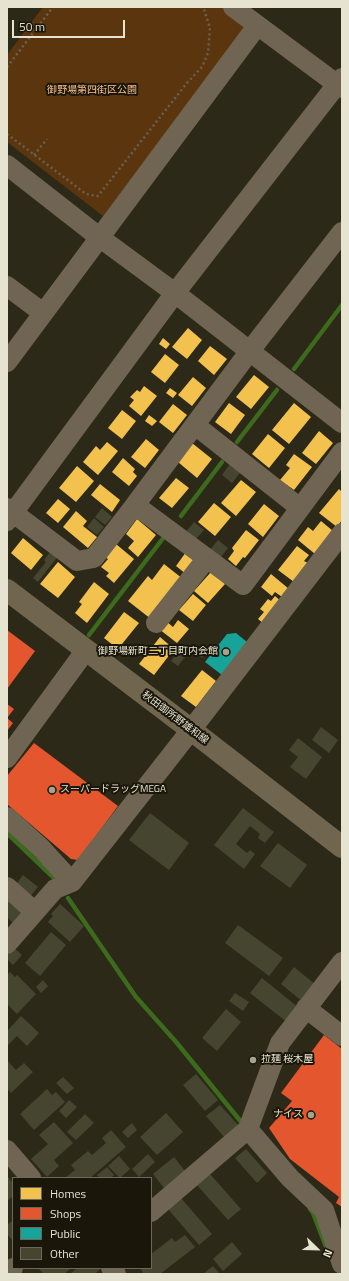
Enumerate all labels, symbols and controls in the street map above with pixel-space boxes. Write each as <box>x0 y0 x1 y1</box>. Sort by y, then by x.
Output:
scale bar <box>14 12 127 38</box>
text: 50 m <box>19 17 45 36</box>
park label: 御野場第四街区公園 <box>47 85 137 97</box>
place label: 御野場新町二丁目町内会館 <box>98 646 218 658</box>
marker: 御野場新町二丁目町内会館 <box>221 647 231 657</box>
street label: 秋田御所野雄和線 <box>139 689 211 747</box>
place label: スーパードラッグMEGA <box>60 784 166 796</box>
marker: スーパードラッグMEGA <box>47 785 57 795</box>
place label: 拉麺 桜木屋 <box>261 1054 313 1066</box>
marker: 拉麺 桜木屋 <box>248 1055 258 1065</box>
place label: ナイス <box>273 1109 303 1121</box>
marker: ナイス <box>306 1110 316 1120</box>
legend <box>12 1177 152 1269</box>
text: Homes <box>50 1184 86 1203</box>
text: Shops <box>50 1204 81 1223</box>
text: Public <box>50 1224 80 1243</box>
north arrow <box>297 1229 337 1269</box>
text: Other <box>50 1244 79 1263</box>
text: N <box>319 1247 337 1260</box>

